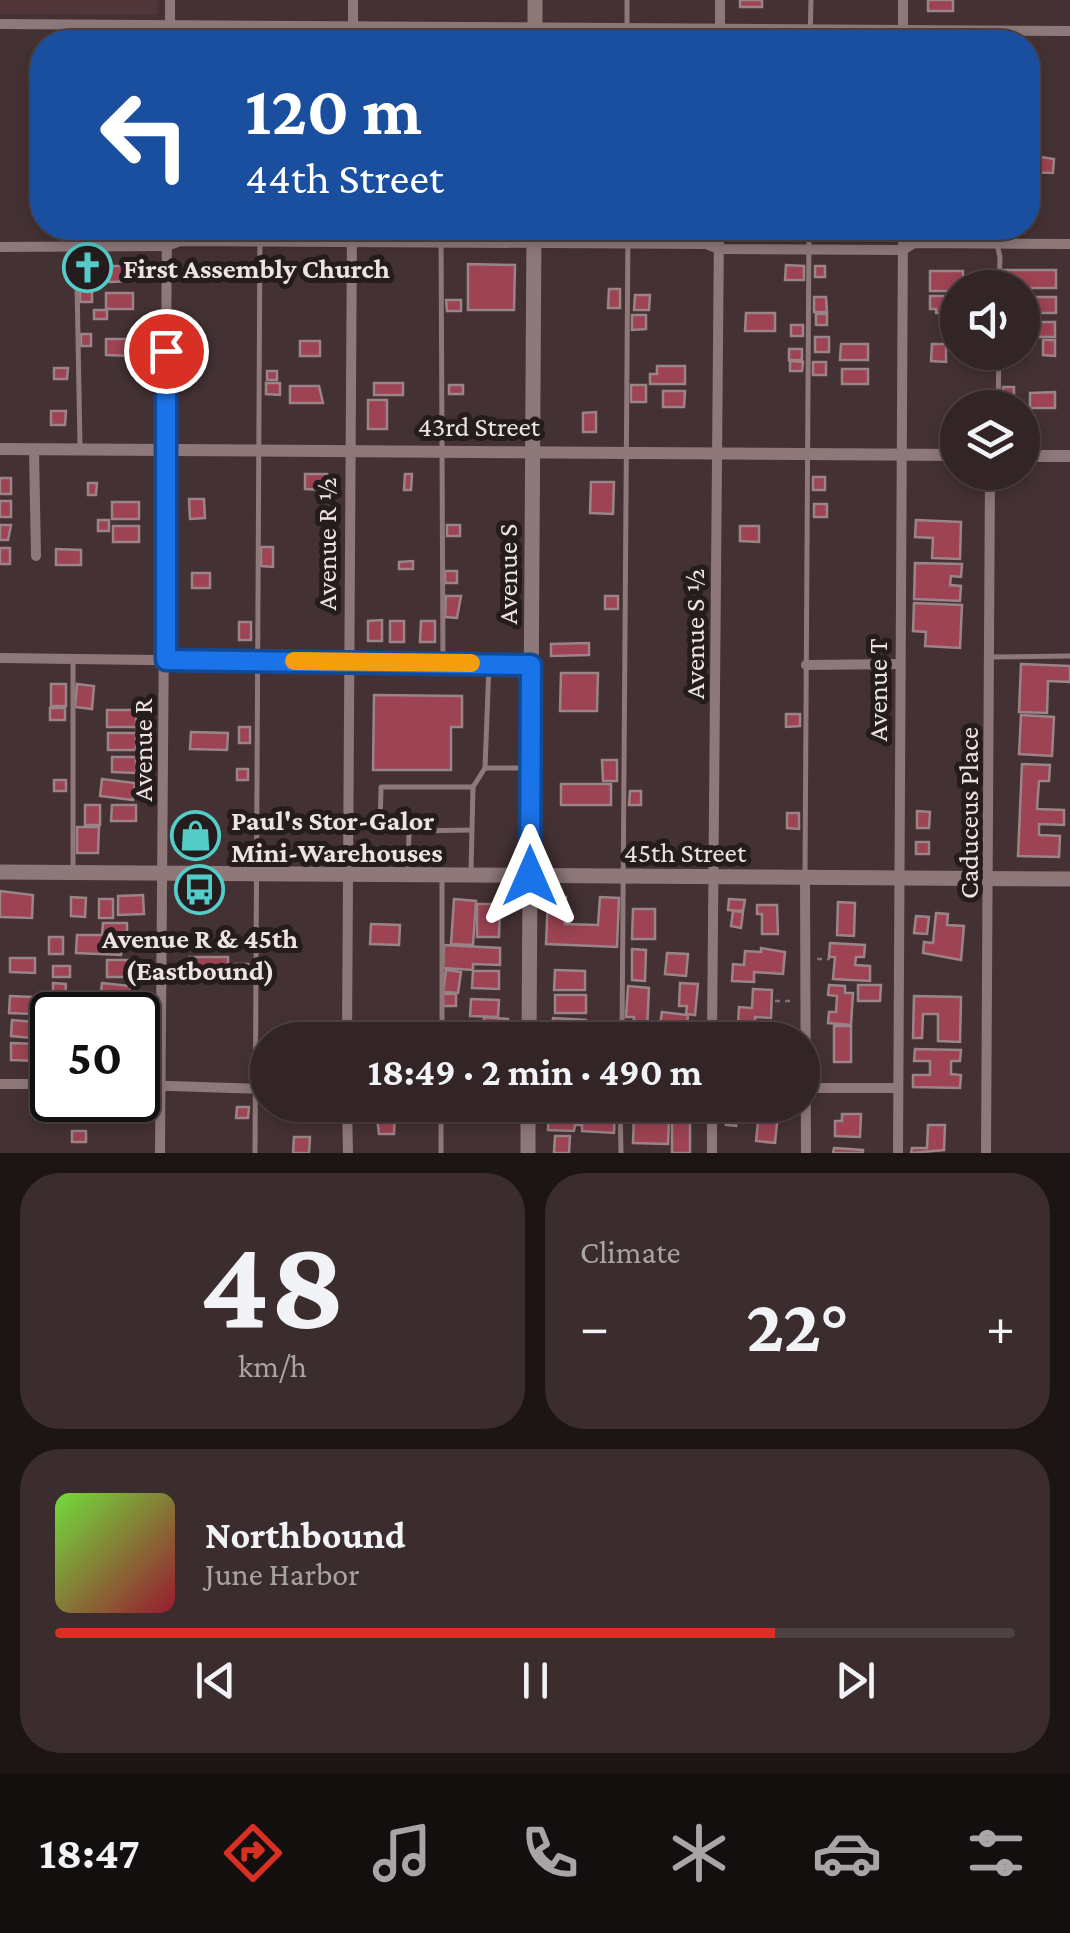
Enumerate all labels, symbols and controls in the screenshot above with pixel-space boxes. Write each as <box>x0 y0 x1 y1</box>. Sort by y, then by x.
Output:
icon: left <box>80 70 210 200</box>
text: 120 m <box>245 71 422 149</box>
text: 44th Street <box>245 153 444 203</box>
church icon: First Assembly Church <box>62 242 114 294</box>
place label: First Assembly Church <box>123 253 390 284</box>
map controls <box>940 270 1040 490</box>
button: sound <box>940 270 1040 370</box>
pin <box>124 309 209 394</box>
icon: arrive <box>139 324 194 379</box>
button: layers <box>940 390 1040 490</box>
street label: 43rd Street <box>418 411 541 442</box>
street label: Avenue R ½ <box>311 477 342 611</box>
street label: Avenue S <box>492 524 523 624</box>
street label: Avenue S ½ <box>679 569 710 699</box>
street label: Avenue T <box>862 639 893 741</box>
street label: Avenue R <box>127 698 158 802</box>
street label: Caduceus Place <box>953 727 984 899</box>
place label: Paul's Stor-Galor Mini-Warehouses <box>231 805 443 868</box>
shop icon: Paul's Stor-Galor Mini-Warehouses <box>170 810 222 862</box>
position arrow <box>478 824 582 928</box>
street label: 45th Street <box>624 837 747 868</box>
bus stop icon: Avenue R & 45th (Eastbound) <box>174 864 226 916</box>
place label: Avenue R & 45th (Eastbound) <box>101 923 298 987</box>
speed limit sign: 50 <box>30 992 160 1122</box>
text: 18:49 · 2 min · 490 m <box>368 1051 702 1093</box>
text: 48 <box>200 1210 345 1355</box>
text: Climate <box>580 1234 681 1270</box>
text: 22° <box>746 1284 849 1367</box>
text: − <box>580 1296 609 1357</box>
text: + <box>986 1296 1015 1357</box>
text: km/h <box>238 1348 307 1384</box>
text: Northbound <box>205 1514 406 1556</box>
text: June Harbor <box>205 1556 360 1592</box>
icon: previous <box>188 1653 243 1708</box>
icon: pause <box>508 1653 563 1708</box>
icon: next <box>828 1653 883 1708</box>
icon: directions <box>218 1818 288 1888</box>
icon: music <box>367 1818 437 1888</box>
icon: phone <box>515 1818 585 1888</box>
icon: climate <box>664 1818 734 1888</box>
icon: car <box>812 1818 882 1888</box>
icon: filters <box>961 1818 1031 1888</box>
text: 18:47 <box>39 1828 140 1878</box>

